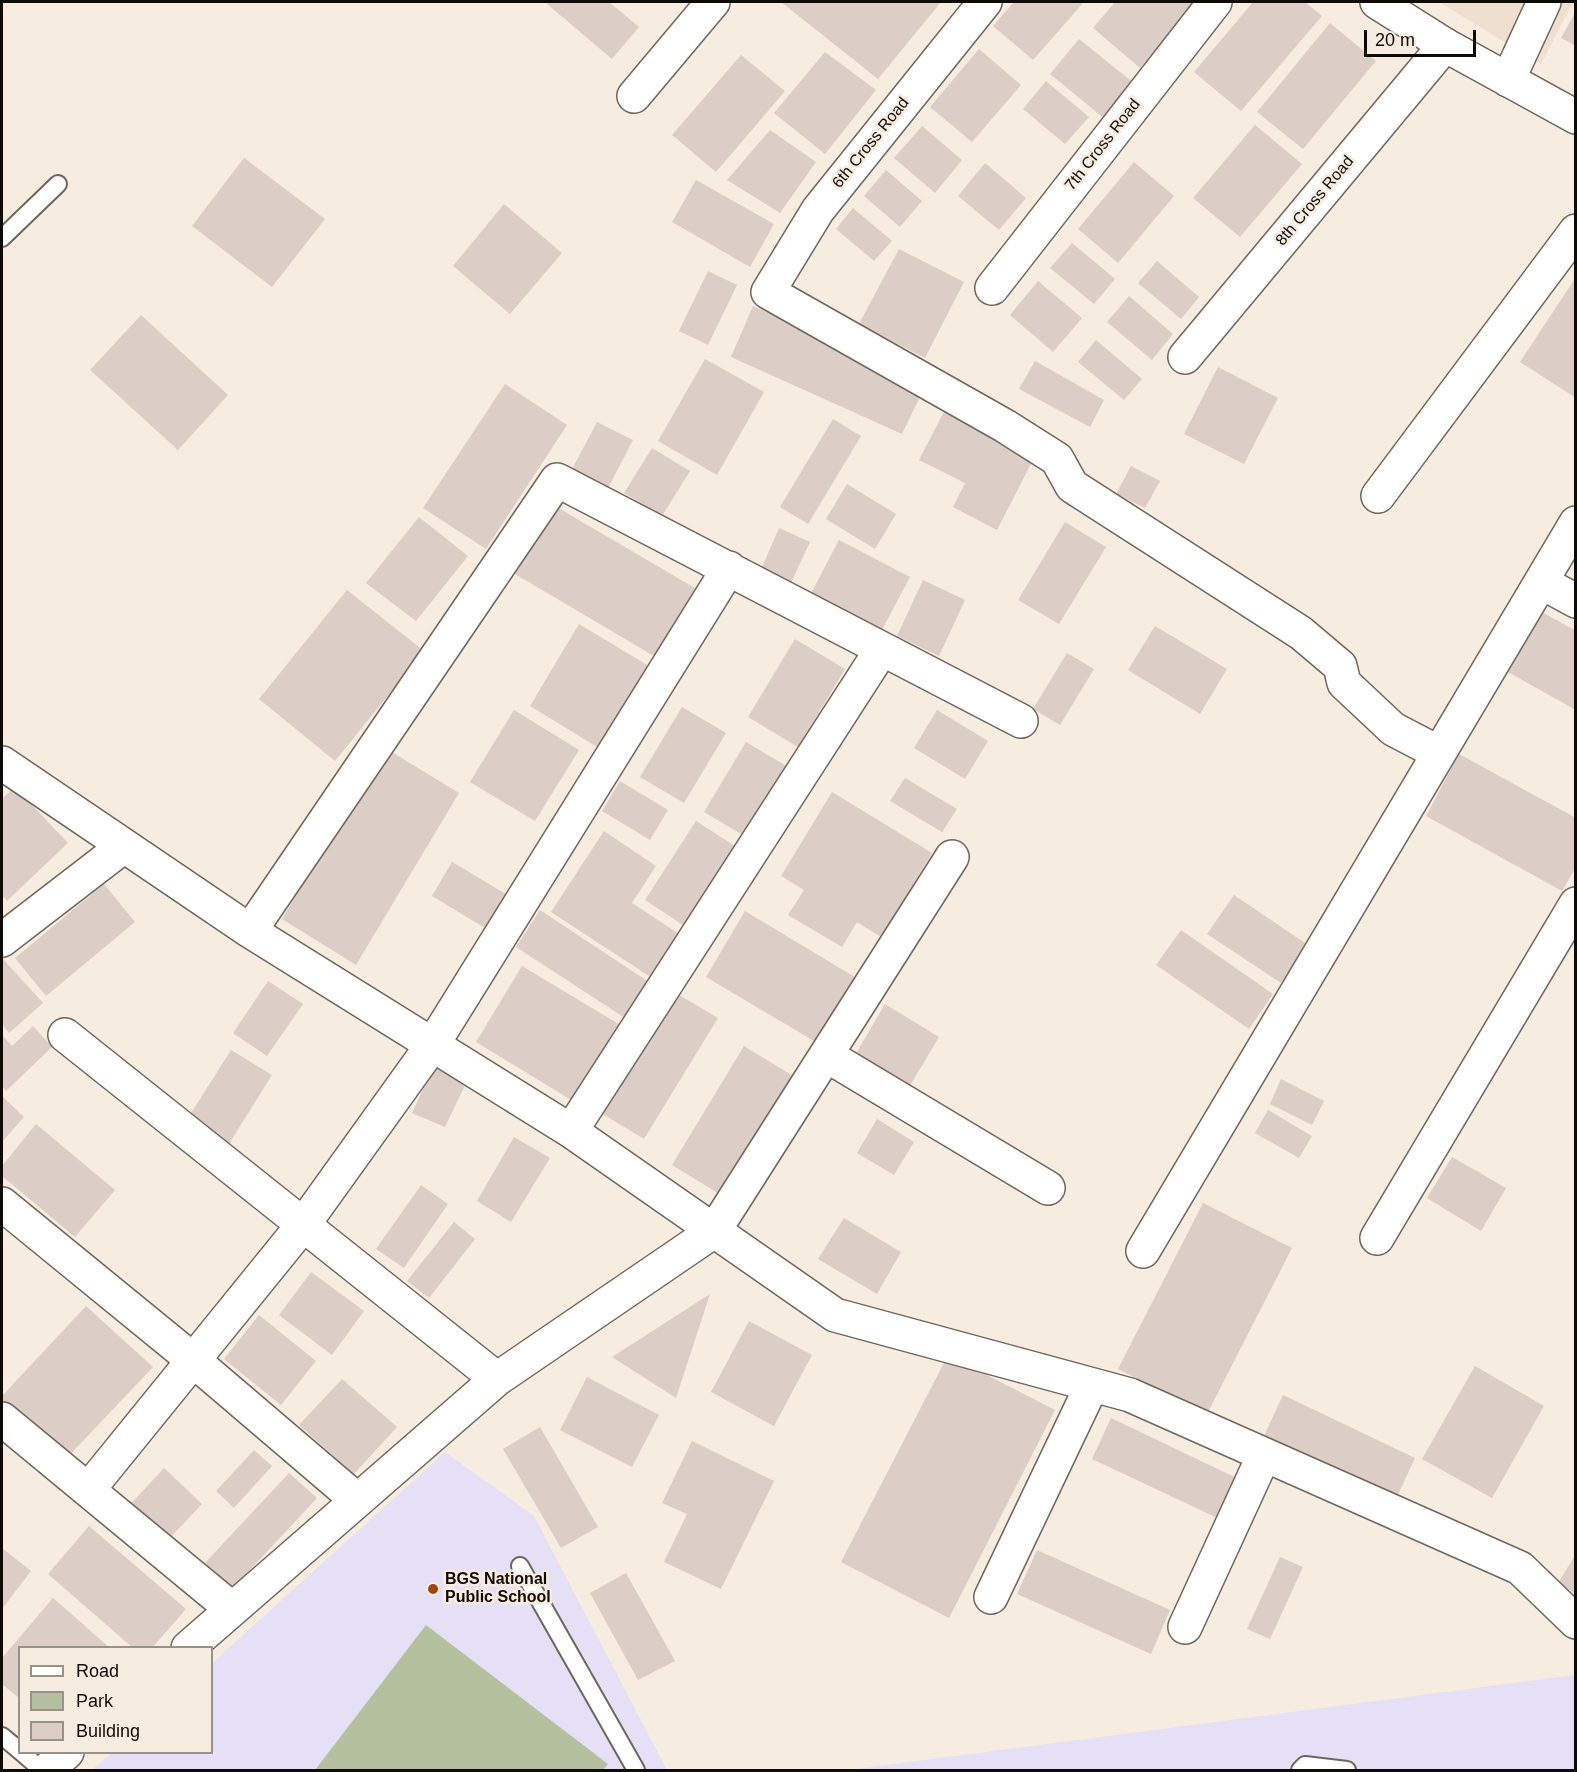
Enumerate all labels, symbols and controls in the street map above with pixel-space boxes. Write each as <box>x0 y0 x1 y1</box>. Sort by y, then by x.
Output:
scale bar <box>1367 18 1480 56</box>
text: 20 m <box>1375 30 1415 50</box>
street label: 6th Cross Road <box>829 94 913 192</box>
street label: 7th Cross Road <box>1061 95 1145 195</box>
street label: 8th Cross Road <box>1272 152 1358 250</box>
place label: BGS National Public School <box>445 1570 551 1608</box>
marker: BGS National Public School <box>426 1582 440 1596</box>
legend <box>18 1646 213 1754</box>
text: Road <box>76 1661 119 1681</box>
text: Park <box>76 1691 113 1711</box>
text: Building <box>76 1721 140 1741</box>

